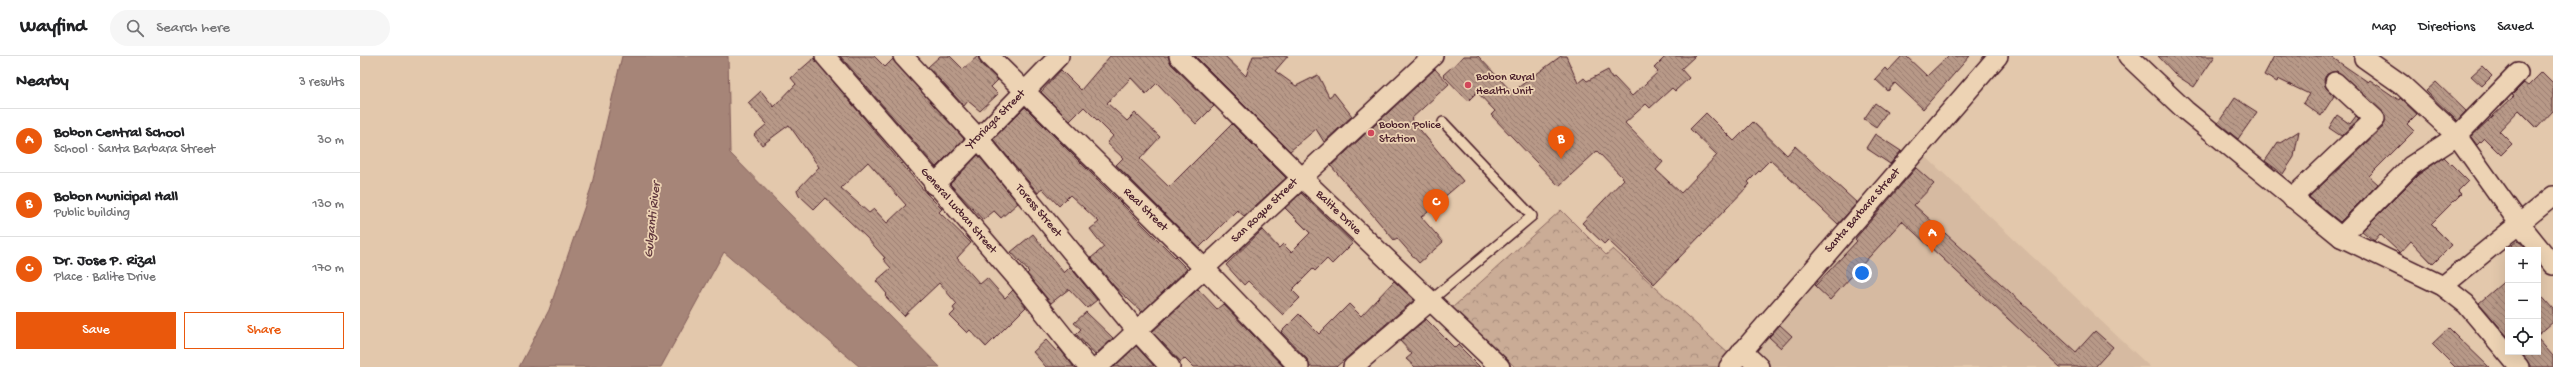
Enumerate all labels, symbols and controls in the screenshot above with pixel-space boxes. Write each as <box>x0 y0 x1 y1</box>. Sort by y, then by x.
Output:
search box <box>110 10 390 46</box>
text: Wayfind <box>20 16 86 39</box>
icon: search <box>124 17 146 39</box>
text: Search here <box>156 19 230 37</box>
text: Map <box>2372 19 2396 36</box>
text: Directions <box>2418 19 2475 36</box>
text: Saved <box>2497 19 2533 36</box>
place label: Bobon Rural Health Unit <box>1475 71 1535 99</box>
text: Nearby <box>16 72 69 92</box>
text: 3 results <box>299 75 344 90</box>
marker: Bobon Rural Health Unit <box>1463 80 1473 90</box>
street label: Ytoriaga Street <box>963 87 1029 153</box>
place label: Bobon Police Station <box>1378 119 1442 147</box>
text: Bobon Central School <box>54 124 184 142</box>
pin: B <box>1548 126 1574 159</box>
marker: Bobon Police Station <box>1366 128 1376 138</box>
text: A <box>25 133 33 148</box>
text: 30 m <box>318 133 344 148</box>
text: School · Santa Barbara Street <box>54 142 215 157</box>
street label: General Lucban Street <box>917 165 1000 258</box>
street label: Santa Barbara Street <box>1822 165 1904 256</box>
street label: San Roque Street <box>1229 175 1302 246</box>
water label: Gulganti River <box>642 179 665 258</box>
street label: Toress Street <box>1011 181 1065 241</box>
street label: Real Street <box>1120 185 1171 235</box>
street label: Balite Drive <box>1312 187 1364 239</box>
text: Bobon Municipal Hall <box>54 188 178 206</box>
pin: C <box>1423 189 1449 222</box>
text: B <box>26 197 32 212</box>
text: 130 m <box>312 197 344 212</box>
text: Public building <box>54 206 130 221</box>
pin: A <box>1919 220 1945 253</box>
map controls <box>2505 247 2541 355</box>
button: + <box>2505 247 2541 283</box>
text: Dr. Jose P. Rizal <box>54 252 156 270</box>
text: C <box>25 261 33 276</box>
text: 170 m <box>312 261 344 276</box>
your location <box>1852 263 1872 283</box>
text: Place · Balite Drive <box>54 270 156 285</box>
button: − <box>2505 283 2541 319</box>
button: Save <box>16 312 176 349</box>
button: Share <box>184 312 344 349</box>
button: locate <box>2505 319 2541 355</box>

